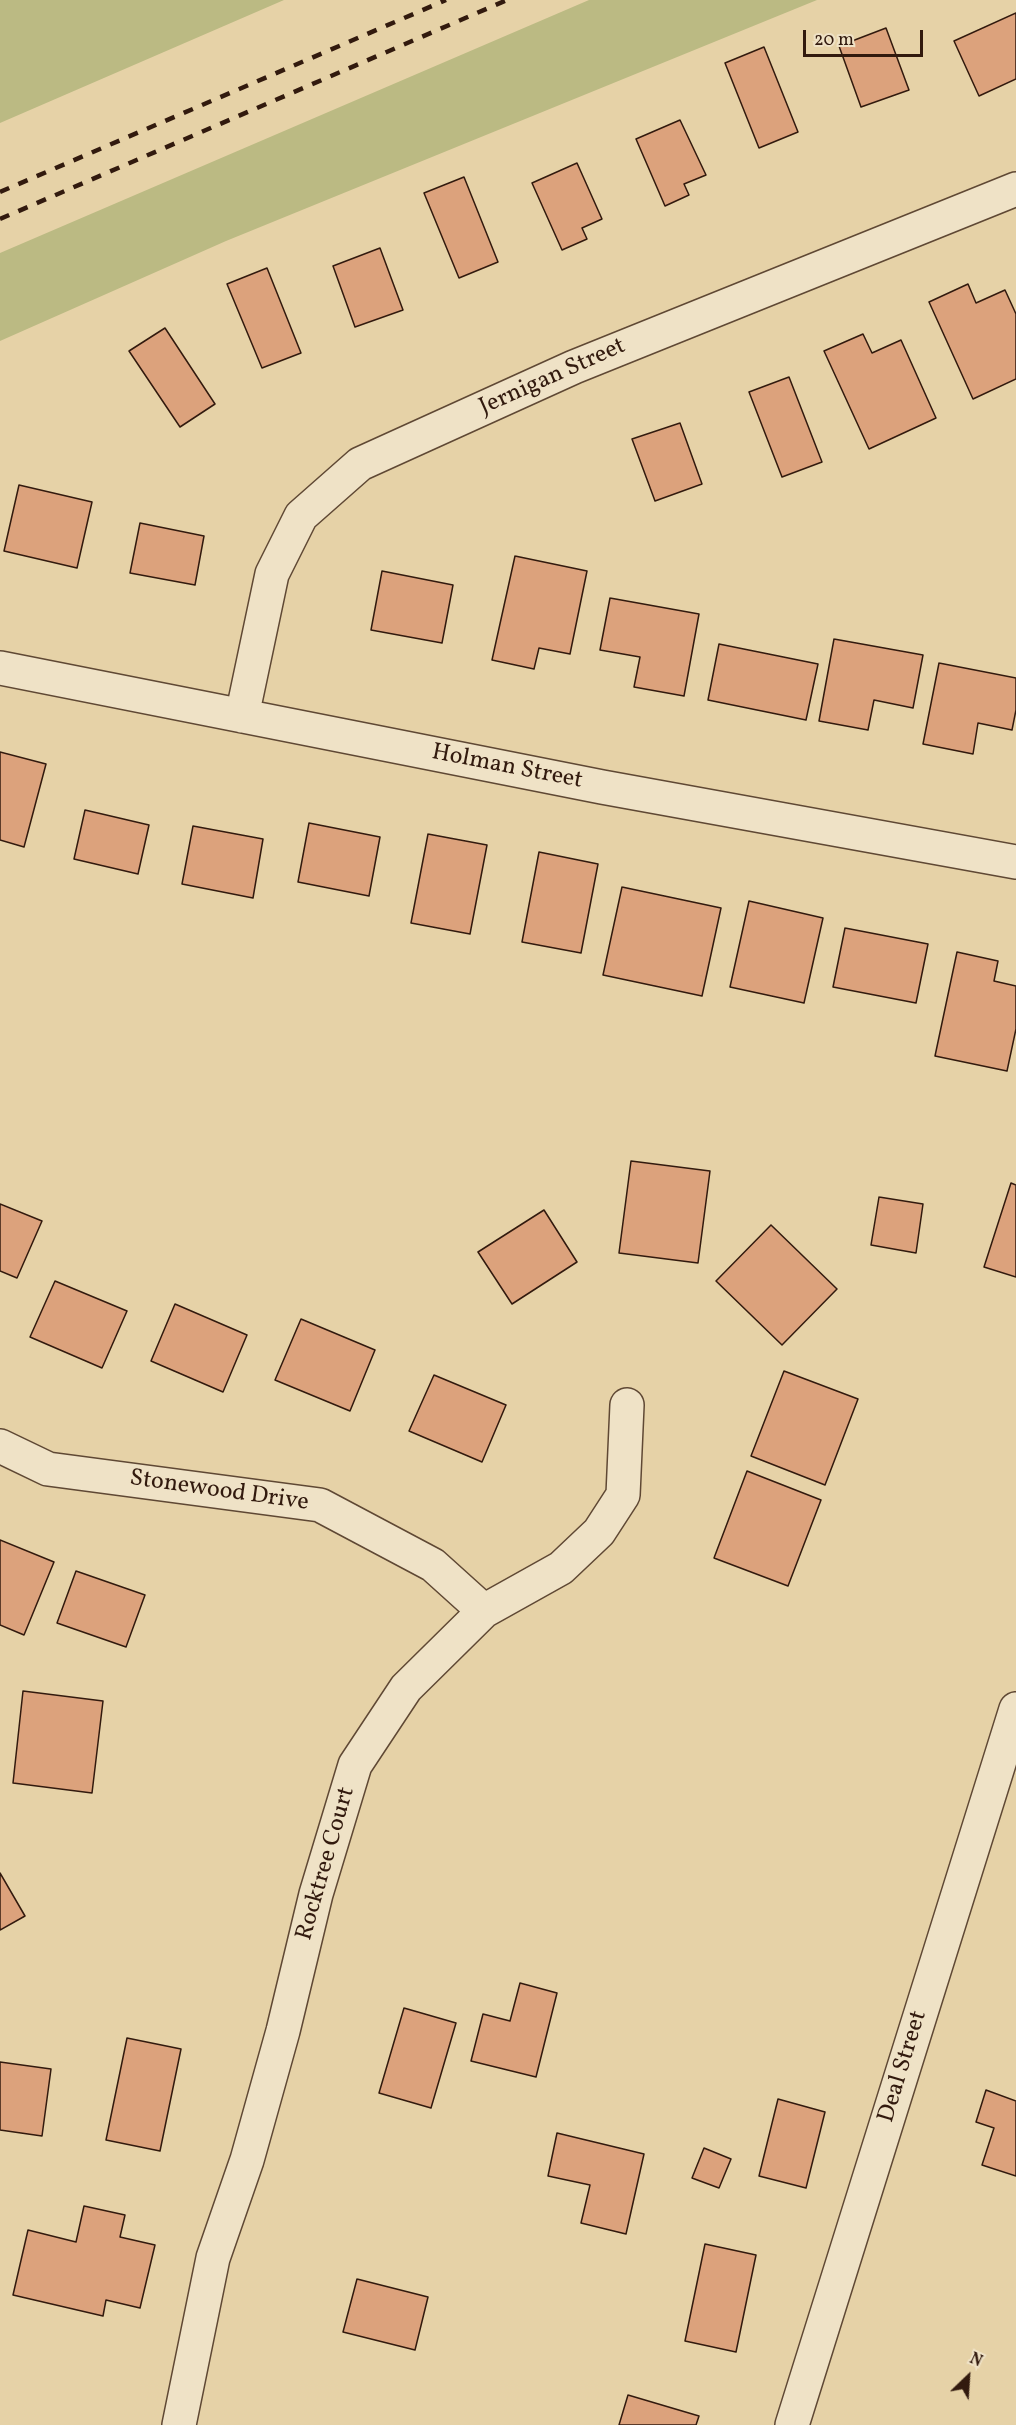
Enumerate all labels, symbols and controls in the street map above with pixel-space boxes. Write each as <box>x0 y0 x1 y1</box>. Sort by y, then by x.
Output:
scale bar <box>806 18 926 56</box>
text: 20 m <box>814 28 854 53</box>
street label: Jernigan Street <box>475 333 631 423</box>
street label: Holman Street <box>429 739 585 797</box>
street label: Stonewood Drive <box>128 1465 310 1519</box>
street label: Rocktree Court <box>291 1784 363 1944</box>
street label: Deal Street <box>873 2007 935 2127</box>
north arrow <box>938 2347 998 2407</box>
text: N <box>966 2348 986 2373</box>

